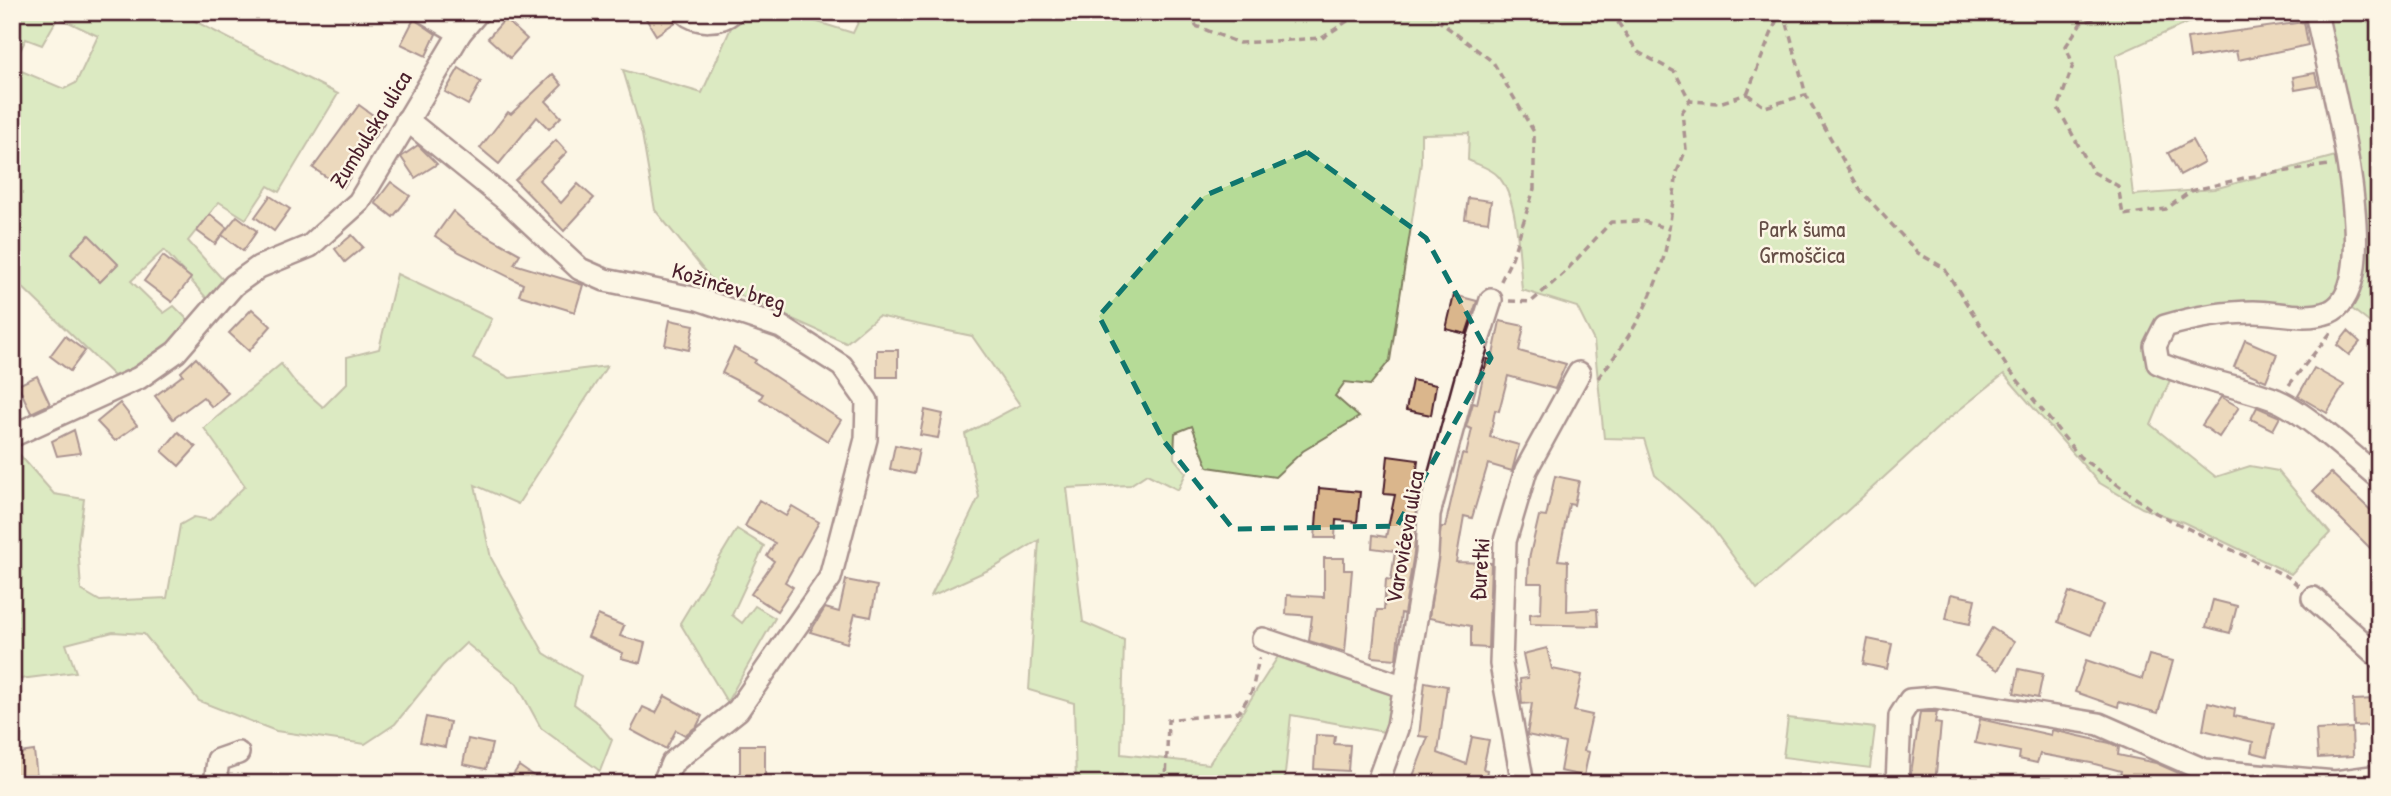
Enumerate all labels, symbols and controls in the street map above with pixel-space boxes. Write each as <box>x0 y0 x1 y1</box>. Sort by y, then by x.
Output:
street label: Zumbulska ulica <box>322 65 418 193</box>
park label: Park šuma Grmoščica <box>1759 213 1845 270</box>
street label: Kožinčev breg <box>669 254 789 318</box>
street label: Varovićeva ulica <box>1377 468 1431 606</box>
street label: Đuretki <box>1461 537 1497 601</box>

